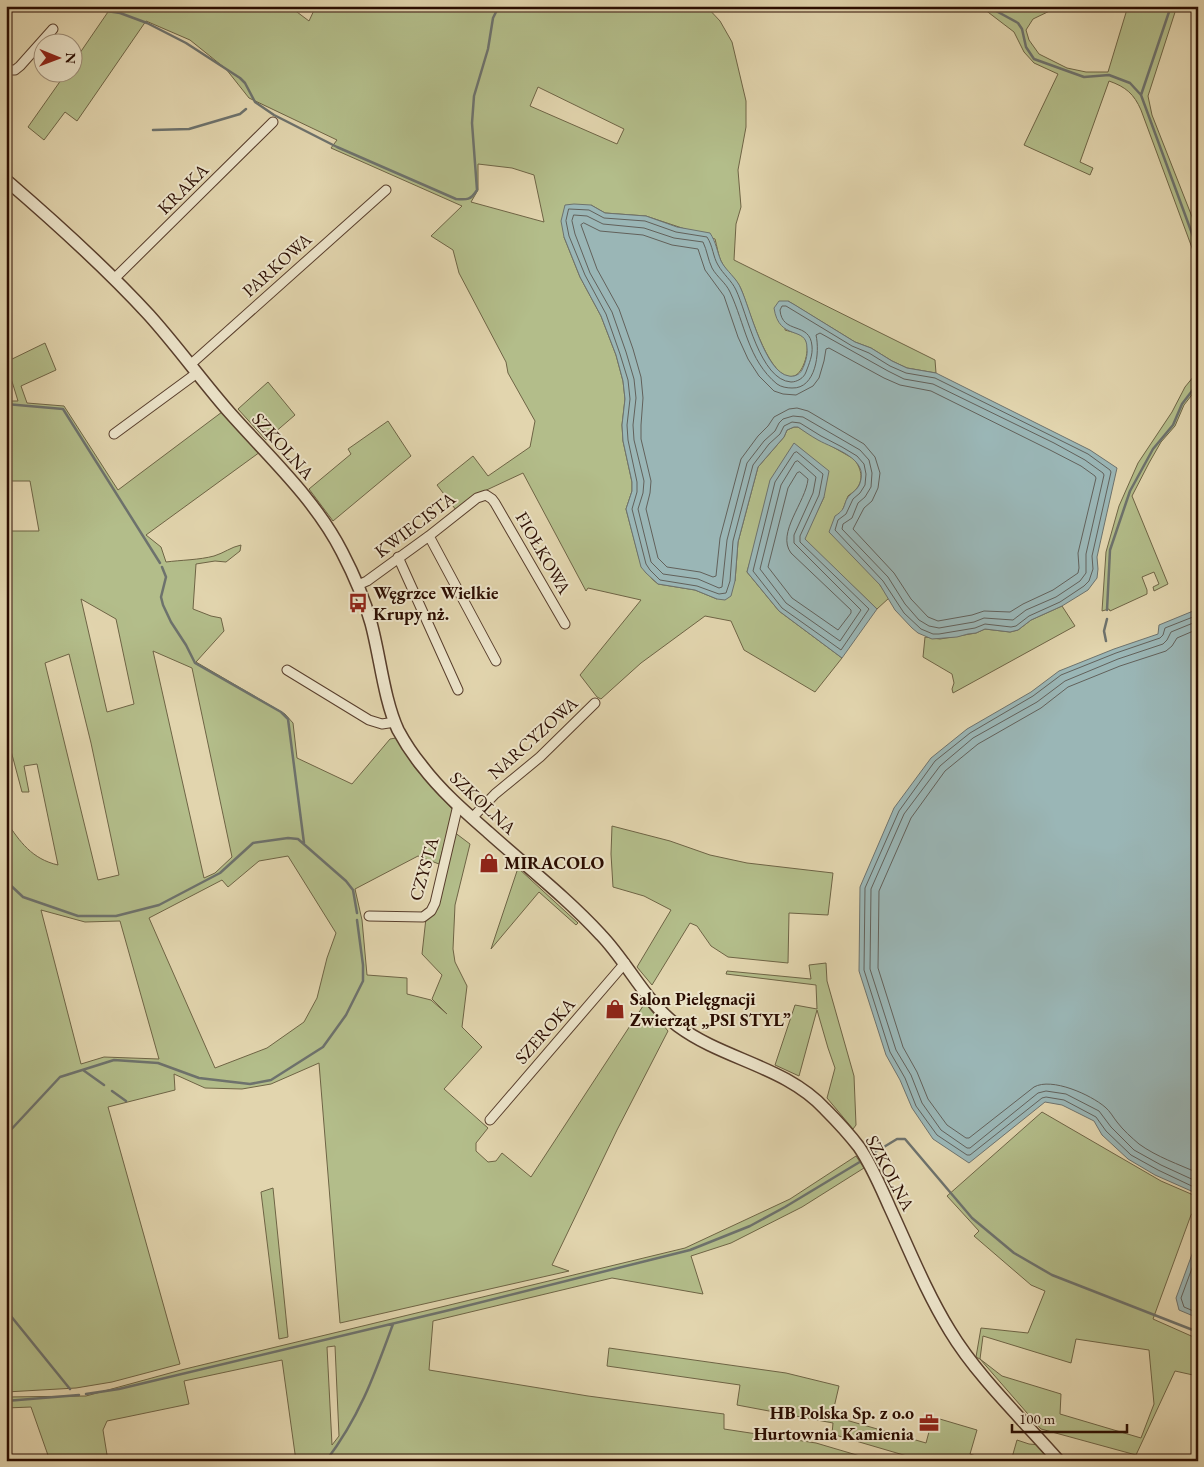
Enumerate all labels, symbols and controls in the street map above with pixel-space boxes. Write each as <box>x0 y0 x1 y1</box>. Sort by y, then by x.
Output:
north arrow <box>32 32 82 82</box>
text: N <box>62 52 80 65</box>
street label: KRAKA <box>152 158 213 219</box>
street label: PARKOWA <box>237 227 317 302</box>
street label: SZKOLNA <box>247 407 320 484</box>
street label: KWIECISTA <box>370 486 460 562</box>
street label: FIOŁKOWA <box>511 507 577 599</box>
place label: Węgrzce Wielkie Krupy nż. <box>373 581 499 625</box>
bus stop icon: Węgrzce Wielkie Krupy nż. <box>347 592 369 614</box>
street label: NARCYZOWA <box>483 691 583 784</box>
street label: SZKOLNA <box>445 766 522 840</box>
street label: CZYSTA <box>403 834 444 903</box>
place label: MIRACOLO <box>504 851 604 874</box>
shop icon: MIRACOLO <box>478 852 500 874</box>
place label: Salon Pielęgnacji Zwierząt „PSI STYL” <box>630 987 791 1031</box>
street label: SZEROKA <box>509 992 580 1069</box>
shop icon: Salon Pielęgnacji Zwierząt „PSI STYL” <box>604 998 626 1020</box>
street label: SZKOLNA <box>861 1131 920 1215</box>
place label: HB Polska Sp. z o.o Hurtownia Kamienia <box>753 1401 914 1445</box>
scale bar <box>1012 1402 1126 1434</box>
text: 100 m <box>1019 1409 1056 1428</box>
office icon: HB Polska Sp. z o.o Hurtownia Kamienia <box>918 1412 940 1434</box>

